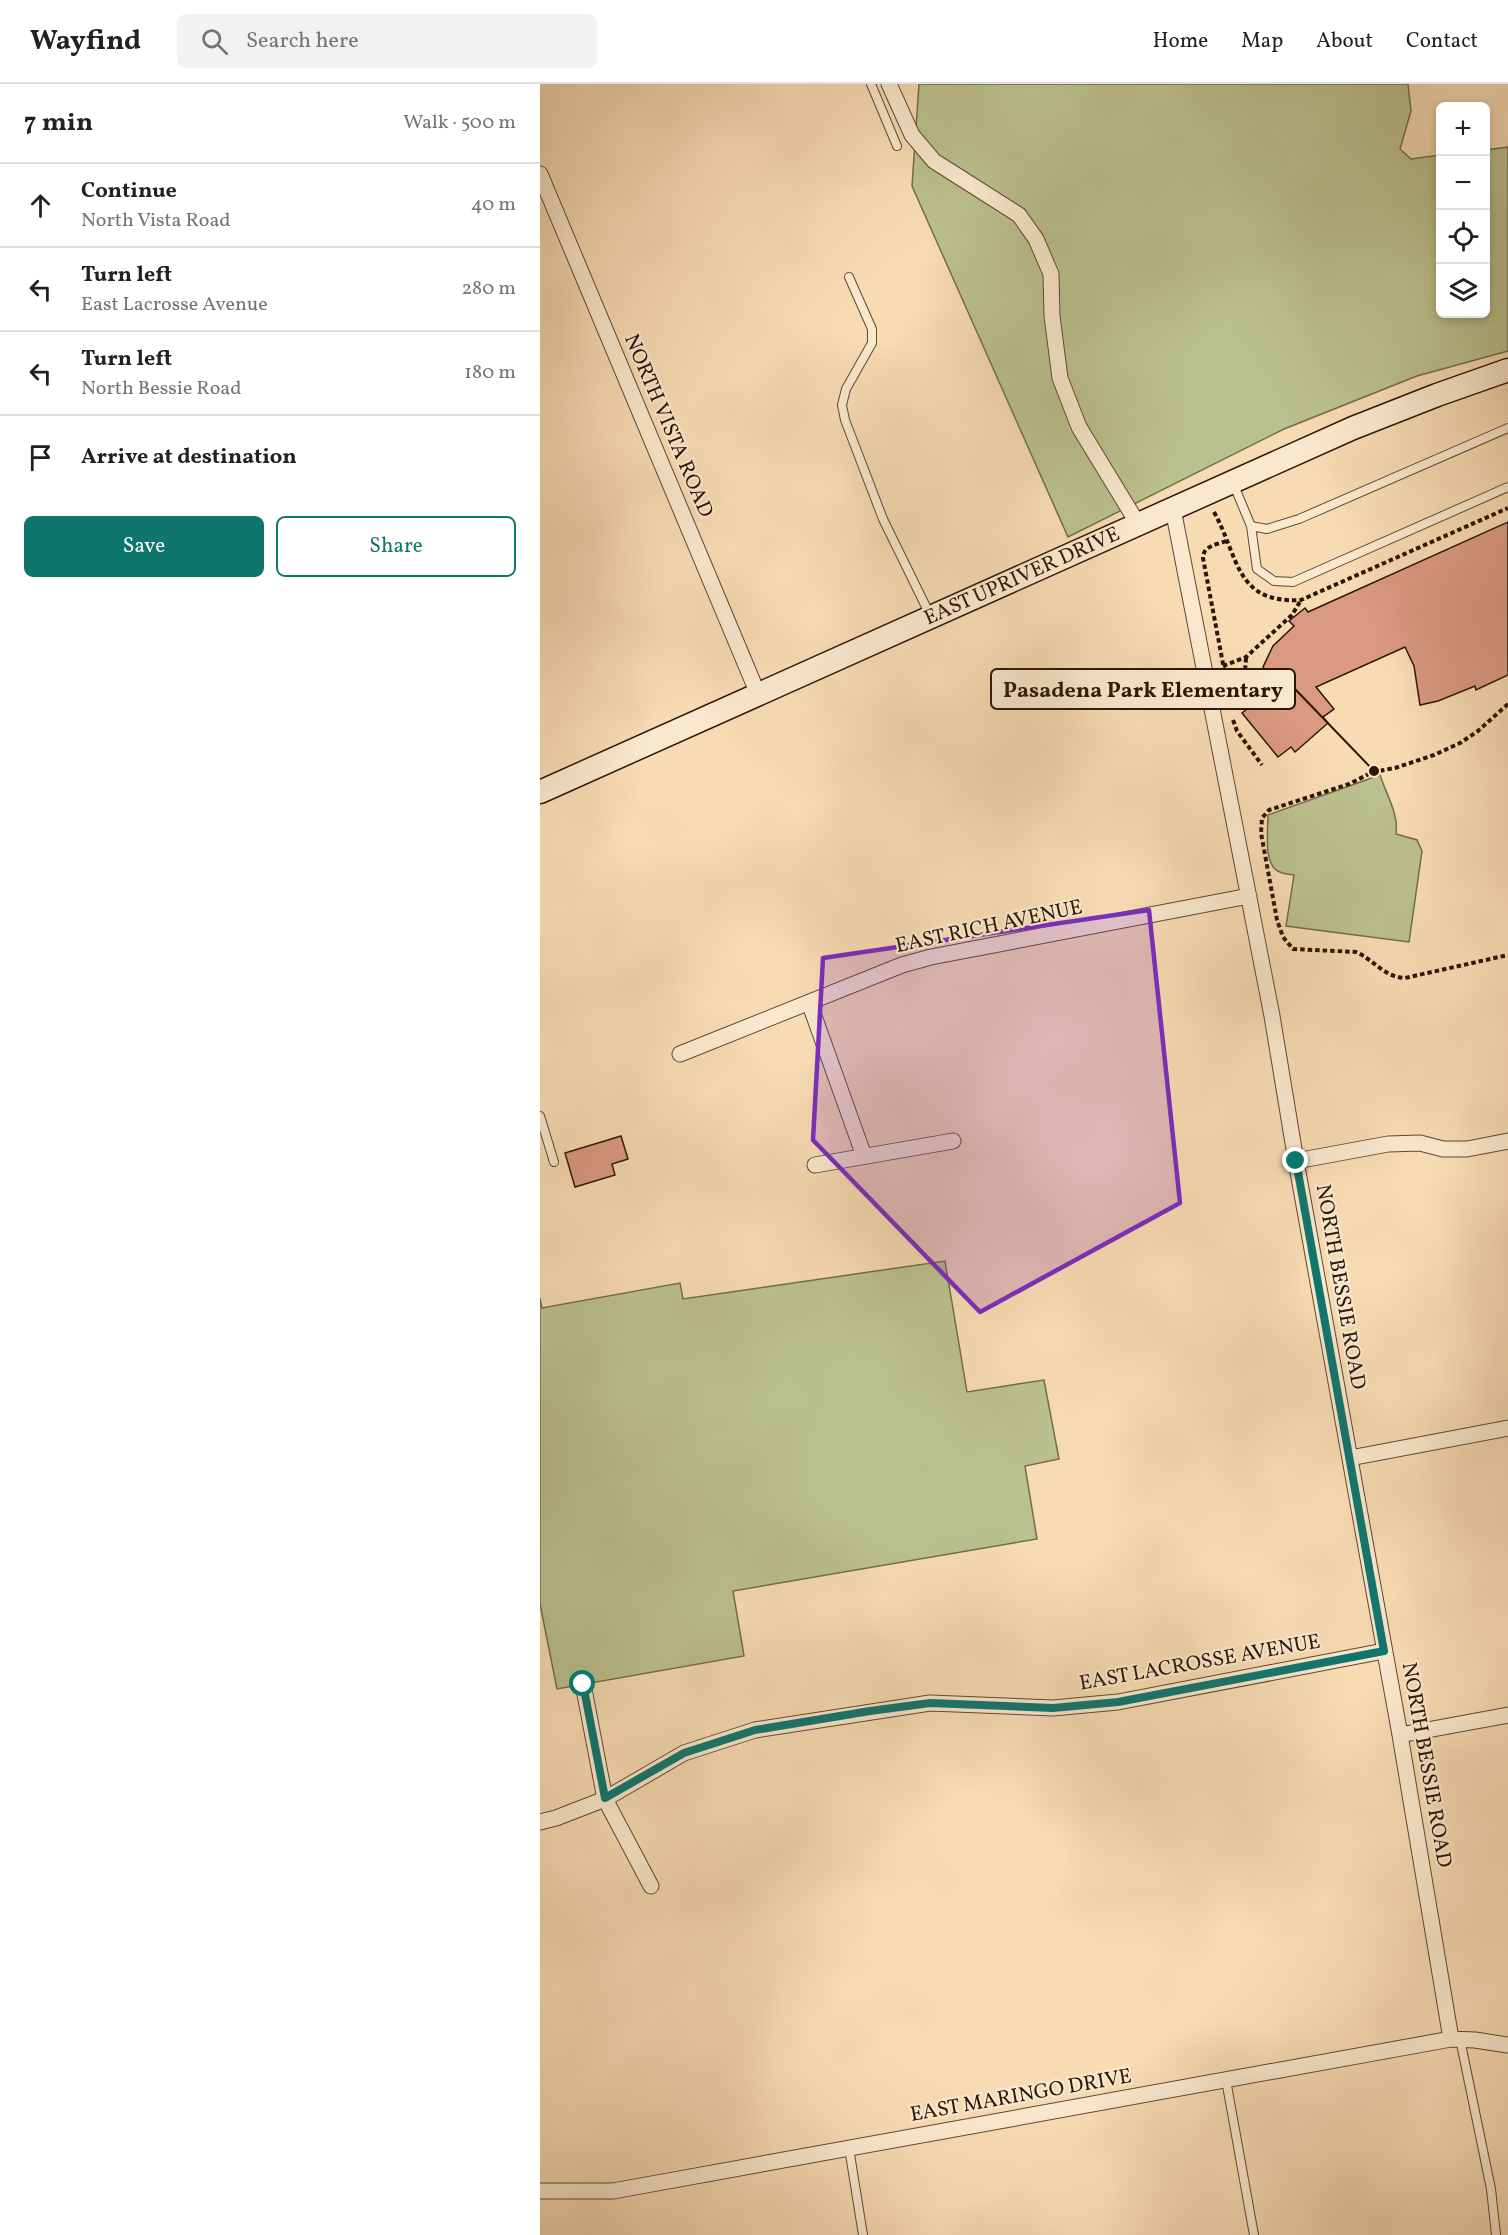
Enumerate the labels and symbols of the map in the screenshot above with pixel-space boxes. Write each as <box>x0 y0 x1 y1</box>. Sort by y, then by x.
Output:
street label: NORTH VISTA ROAD <box>616 330 720 522</box>
street label: EAST UPRIVER DRIVE <box>919 520 1125 633</box>
callout: Pasadena Park Elementary <box>991 669 1295 709</box>
text: Pasadena Park Elementary <box>1003 676 1284 707</box>
street label: EAST RICH AVENUE <box>893 893 1085 961</box>
route end <box>1282 1147 1308 1173</box>
street label: NORTH BESSIE ROAD <box>1308 1182 1372 1392</box>
street label: EAST LACROSSE AVENUE <box>1077 1627 1323 1699</box>
street label: NORTH BESSIE ROAD <box>1394 1660 1458 1870</box>
route start <box>569 1670 595 1696</box>
street label: EAST MARINGO DRIVE <box>908 2062 1134 2130</box>

